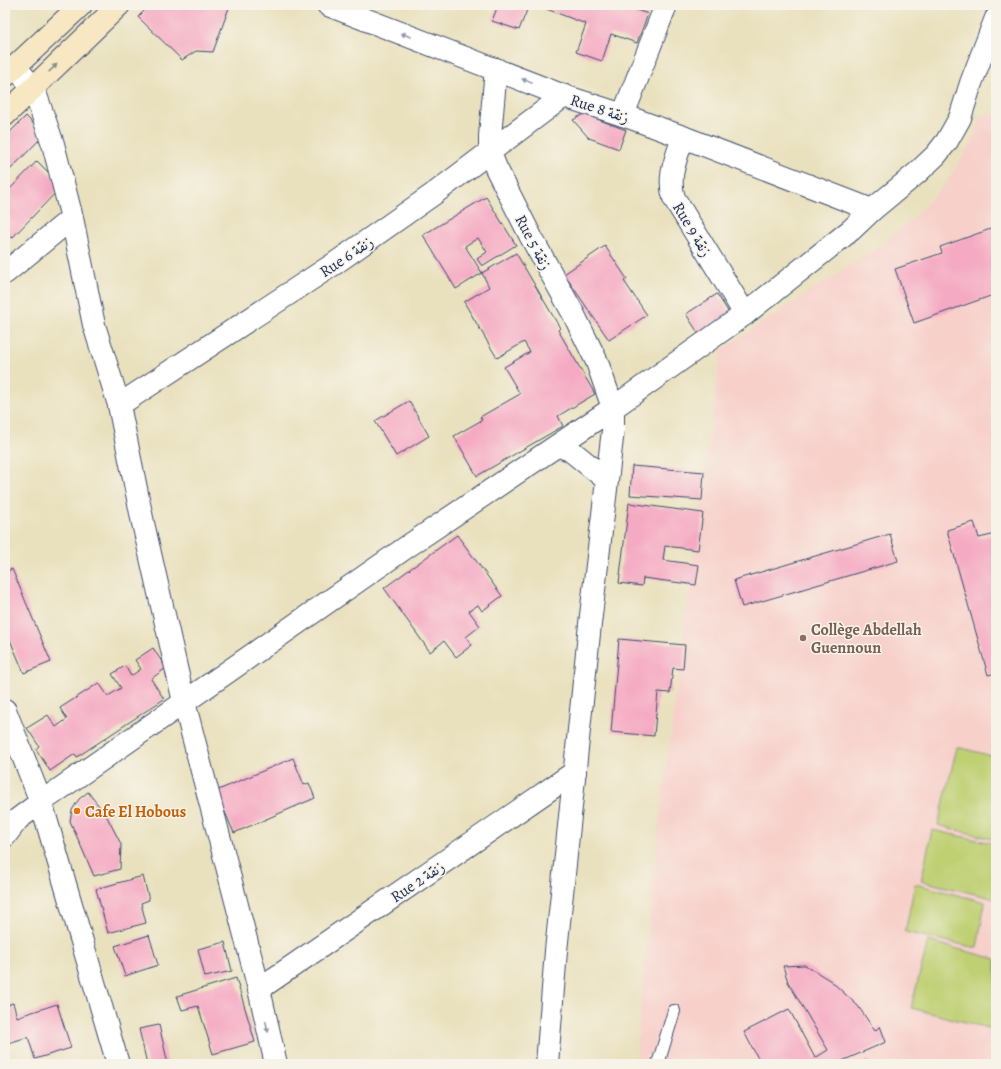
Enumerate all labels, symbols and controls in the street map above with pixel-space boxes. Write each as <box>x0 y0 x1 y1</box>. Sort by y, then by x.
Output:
one-way arrow <box>400 31 412 37</box>
one-way arrow <box>48 63 58 73</box>
one-way arrow <box>521 78 533 84</box>
street label: Rue 8 زنقة <box>567 89 632 129</box>
street label: Rue 9 زنقة <box>667 198 717 261</box>
street label: Rue 5 زنقة <box>509 211 557 274</box>
street label: Rue 6 زنقة <box>315 231 378 283</box>
place label: Collège Abdellah Guennoun <box>811 619 922 659</box>
marker: Collège Abdellah Guennoun <box>798 633 808 643</box>
place label: Cafe El Hobous <box>85 801 186 823</box>
marker: Cafe El Hobous <box>72 806 82 816</box>
street label: Rue 2 زنقة <box>386 856 449 908</box>
one-way arrow <box>265 1020 271 1033</box>

